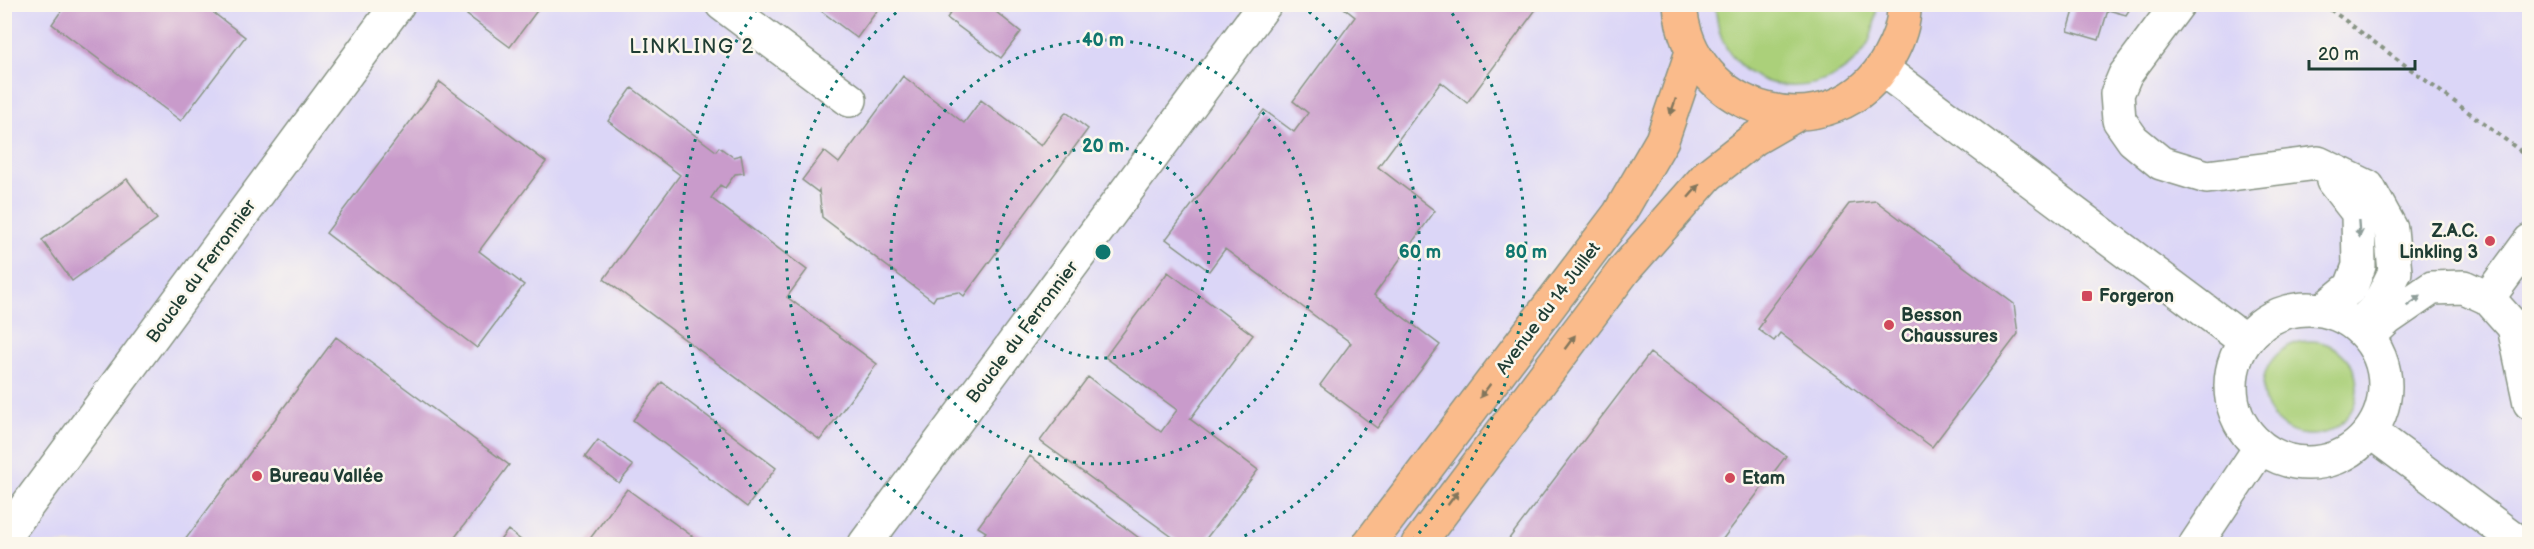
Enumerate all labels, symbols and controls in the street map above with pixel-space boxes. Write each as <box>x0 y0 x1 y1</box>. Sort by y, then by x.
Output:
text: 40 m <box>1082 30 1124 51</box>
scale bar <box>2309 33 2416 71</box>
district label: LINKLING 2 <box>629 35 755 59</box>
text: 20 m <box>2318 44 2359 65</box>
one-way arrow <box>1668 98 1677 116</box>
text: 20 m <box>1082 136 1124 157</box>
one-way arrow <box>1687 184 1700 199</box>
street label: Boucle du Ferronnier <box>142 195 261 347</box>
one-way arrow <box>2354 219 2364 238</box>
place label: Z.A.C. Linkling 3 <box>2399 221 2478 263</box>
marker: Z.A.C. Linkling 3 <box>2483 234 2497 248</box>
street label: Avenue du 14 Juillet <box>1492 238 1605 379</box>
centre of rings <box>1093 242 1113 262</box>
text: 60 m <box>1399 242 1441 263</box>
text: 80 m <box>1505 242 1547 263</box>
street label: Boucle du Ferronnier <box>962 257 1083 407</box>
place label: Forgeron <box>2099 286 2174 307</box>
marker: Forgeron <box>2080 289 2094 303</box>
one-way arrow <box>2406 296 2422 307</box>
place label: Besson Chaussures <box>1901 305 1998 347</box>
marker: Besson Chaussures <box>1882 318 1896 332</box>
one-way arrow <box>1564 334 1577 350</box>
one-way arrow <box>1479 383 1491 399</box>
place label: Bureau Vallée <box>269 466 383 487</box>
place label: Etam <box>1742 468 1785 489</box>
marker: Bureau Vallée <box>250 469 264 483</box>
marker: Etam <box>1723 471 1737 485</box>
one-way arrow <box>1447 490 1459 506</box>

